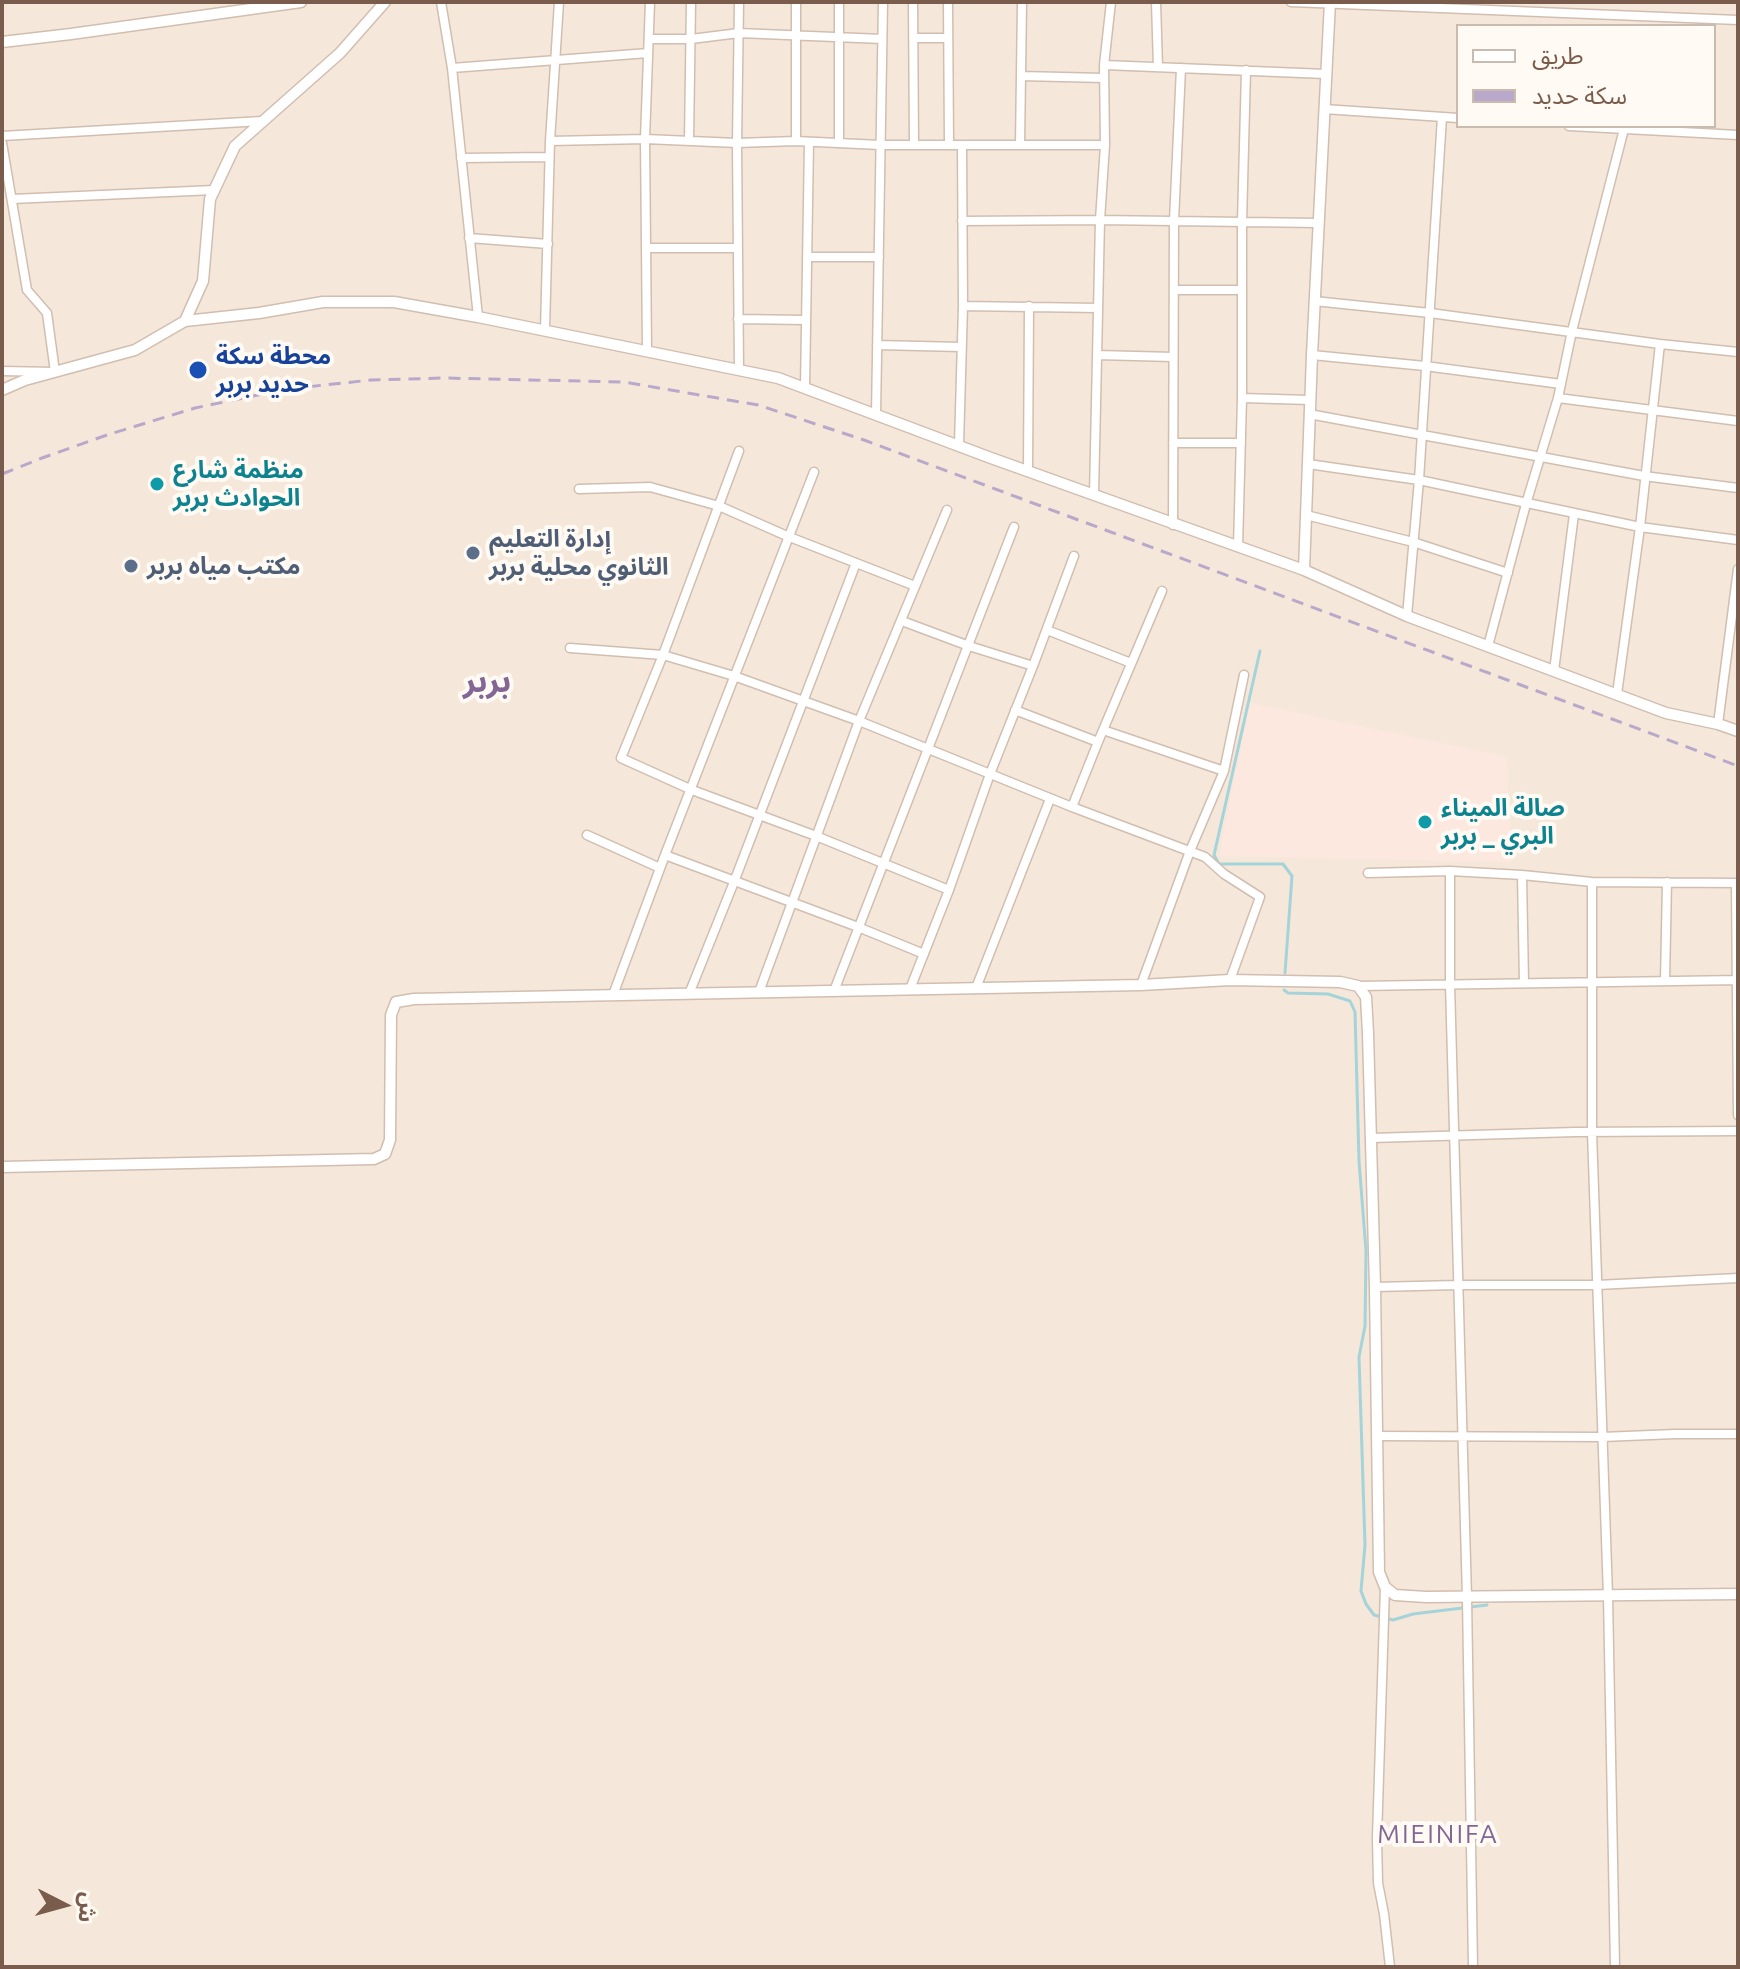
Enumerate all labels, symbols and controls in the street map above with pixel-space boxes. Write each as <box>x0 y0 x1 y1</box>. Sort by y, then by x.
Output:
legend <box>1456 24 1716 128</box>
text: طريق <box>1532 42 1584 69</box>
text: سكة حديد <box>1532 82 1627 109</box>
place label: محطة سكة حديد بربر <box>216 342 331 398</box>
marker: محطة سكة حديد بربر <box>187 359 209 381</box>
place label: منظمة شارع الحوادث بربر <box>173 456 304 512</box>
marker: منظمة شارع الحوادث بربر <box>148 475 166 493</box>
place label: إدارة التعليم الثانوي محلية بربر <box>489 525 669 581</box>
marker: إدارة التعليم الثانوي محلية بربر <box>464 544 482 562</box>
place label: مكتب مياه بربر <box>147 552 301 580</box>
marker: مكتب مياه بربر <box>122 557 140 575</box>
district label: بربر <box>463 662 511 700</box>
place label: صالة الميناء البري _ بربر <box>1441 794 1565 850</box>
marker: صالة الميناء البري _ بربر <box>1416 813 1434 831</box>
district label: MIEINIFA <box>1377 1818 1499 1850</box>
north arrow <box>24 1865 104 1945</box>
text: ش <box>74 1891 102 1924</box>

